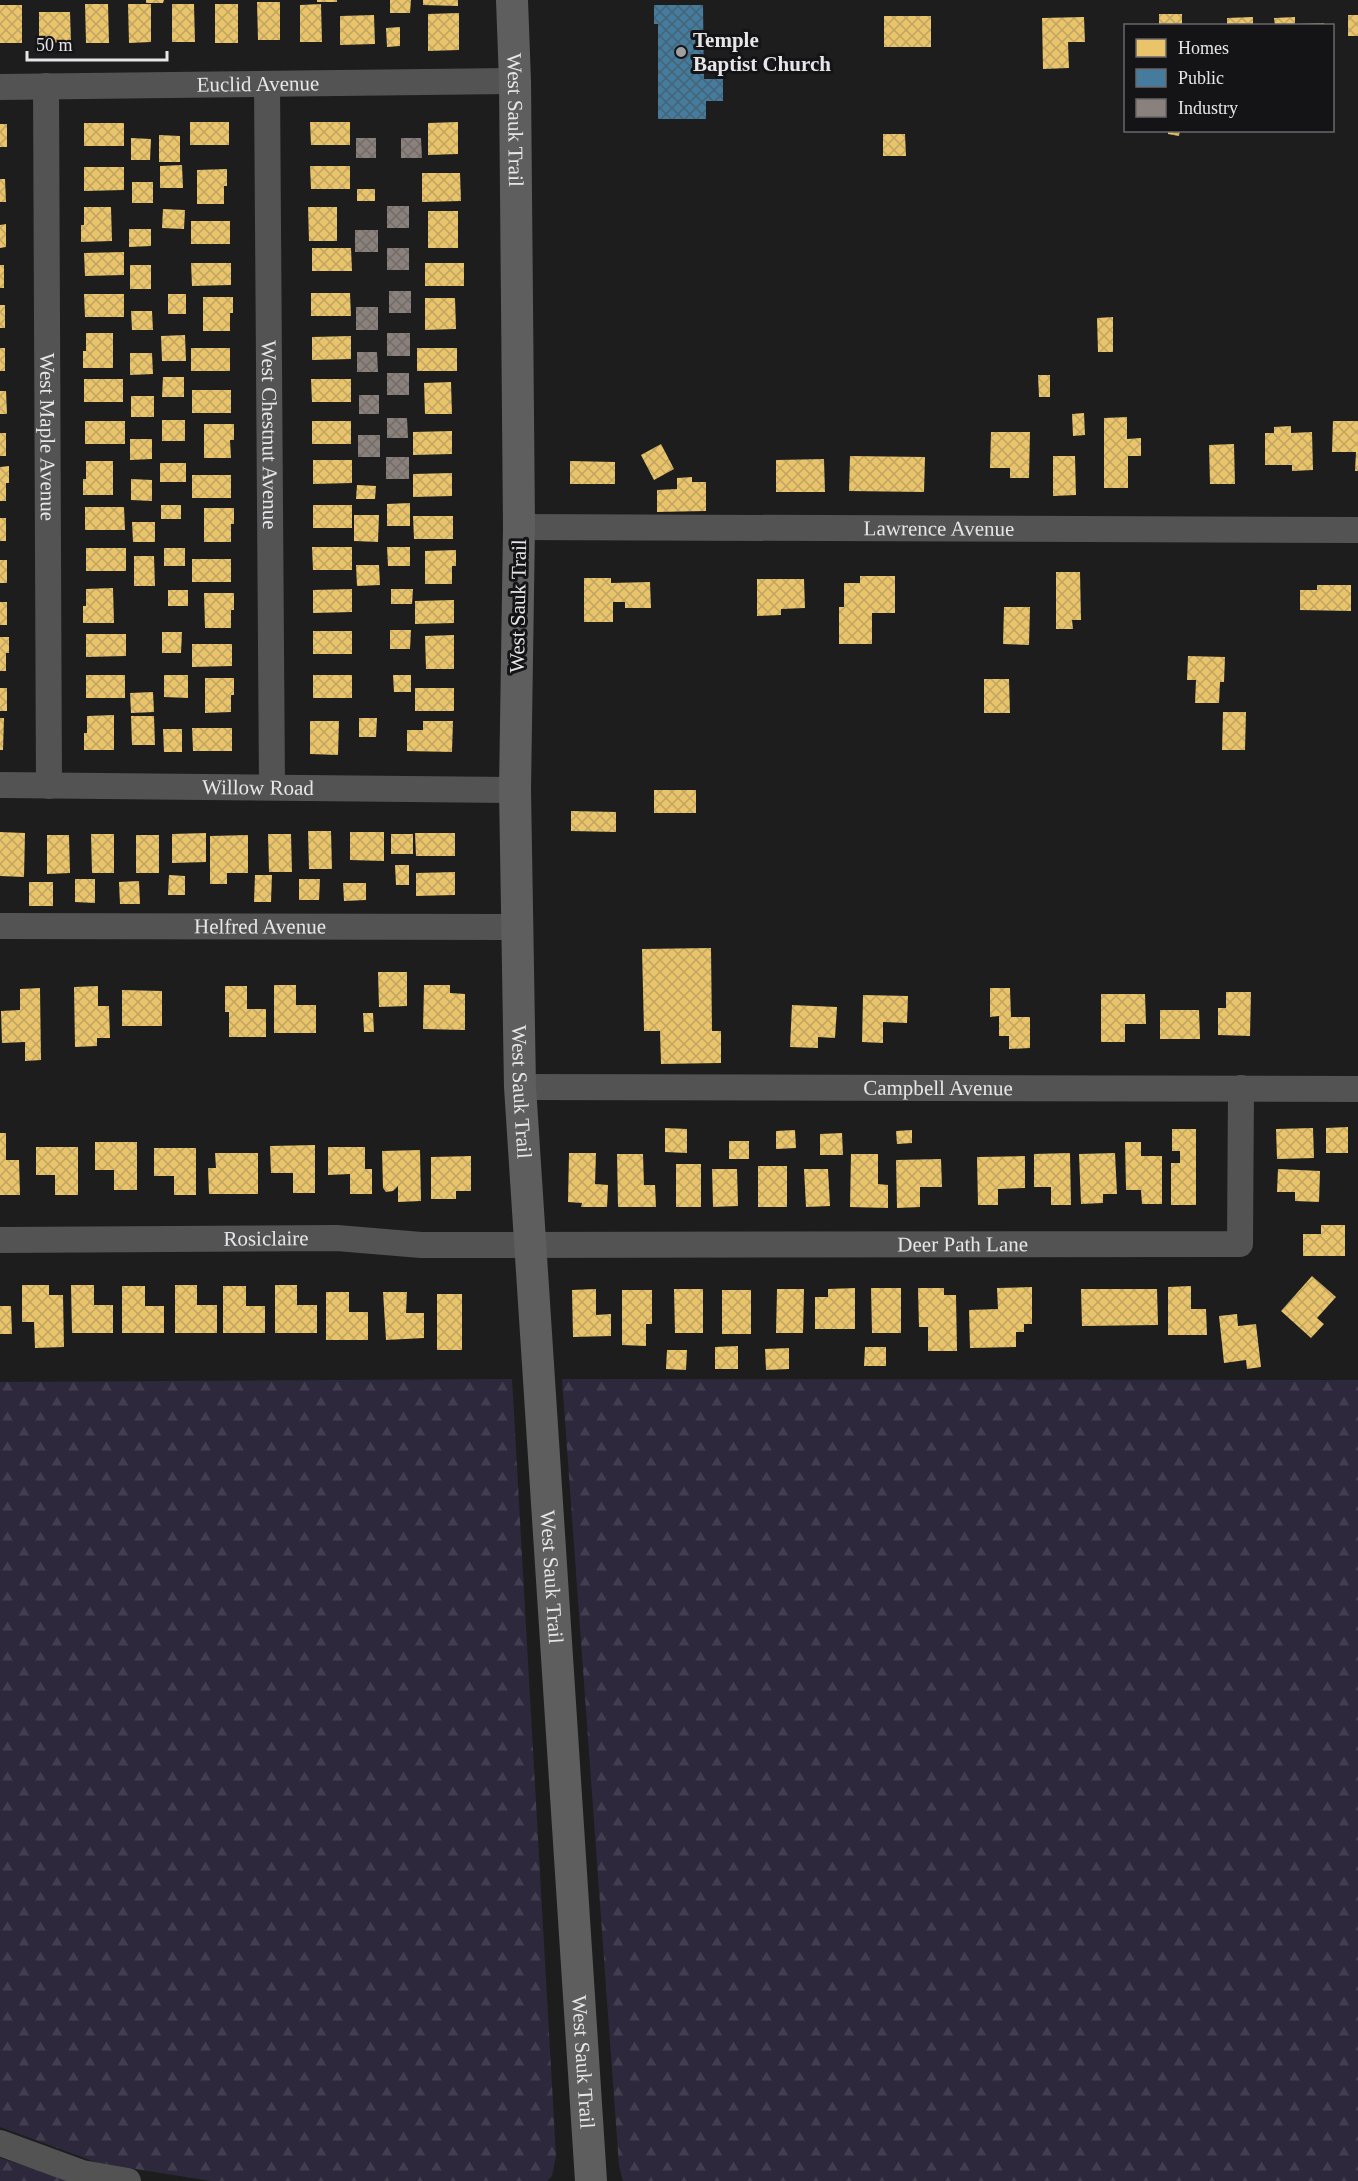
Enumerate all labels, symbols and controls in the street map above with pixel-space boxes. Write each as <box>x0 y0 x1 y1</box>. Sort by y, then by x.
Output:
scale bar <box>27 24 166 62</box>
legend <box>1124 24 1334 132</box>
place label: Temple Baptist Church <box>693 28 831 76</box>
text: 50 m <box>36 35 73 55</box>
text: Homes <box>1178 38 1229 58</box>
marker: Temple Baptist Church <box>674 45 688 59</box>
street label: West Sauk Trail <box>502 53 528 187</box>
text: Public <box>1178 68 1224 88</box>
street label: Euclid Avenue <box>196 71 319 97</box>
text: Industry <box>1178 98 1238 118</box>
street label: West Chestnut Avenue <box>257 340 282 530</box>
street label: West Maple Avenue <box>35 353 60 521</box>
street label: Lawrence Avenue <box>864 516 1014 541</box>
street label: West Sauk Trail <box>505 539 531 673</box>
street label: Willow Road <box>202 775 314 800</box>
street label: Helfred Avenue <box>194 914 326 939</box>
street label: West Sauk Trail <box>507 1025 537 1160</box>
street label: Campbell Avenue <box>863 1076 1013 1100</box>
street label: Rosiclaire <box>223 1226 309 1251</box>
street label: Deer Path Lane <box>897 1232 1028 1256</box>
street label: West Sauk Trail <box>535 1509 568 1644</box>
street label: West Sauk Trail <box>567 1994 600 2129</box>

